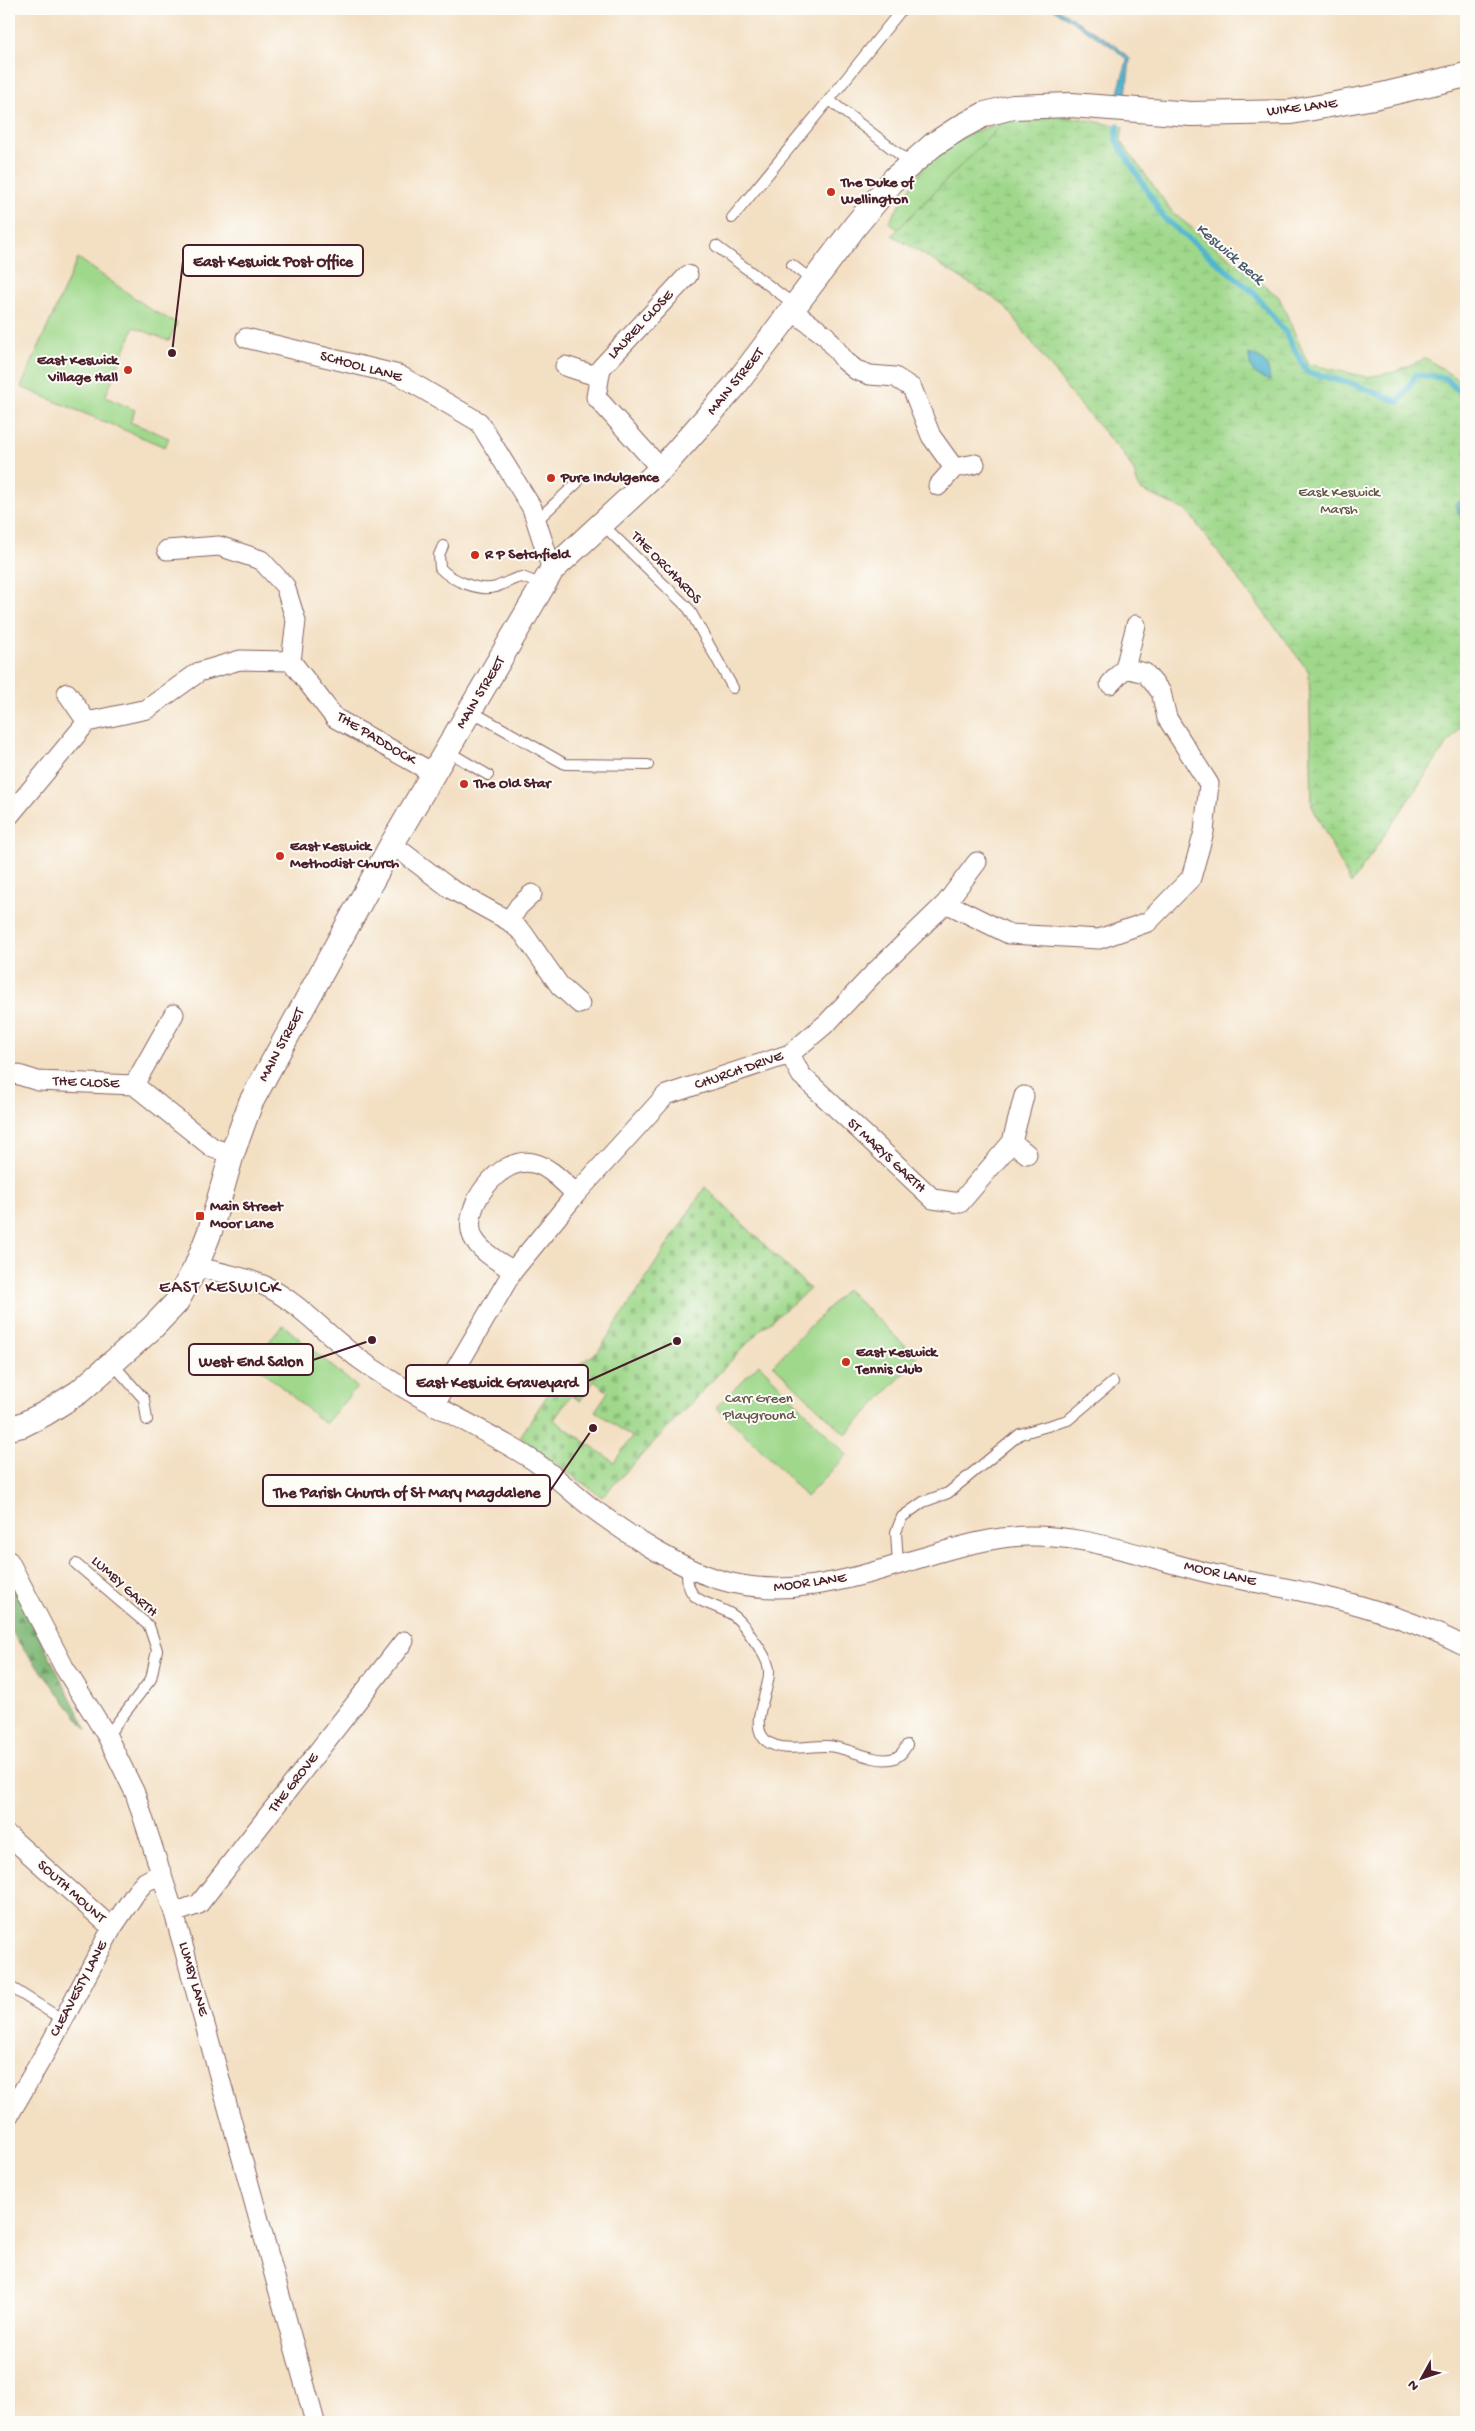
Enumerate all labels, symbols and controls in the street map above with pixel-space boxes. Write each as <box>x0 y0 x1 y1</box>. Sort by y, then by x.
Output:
street label: WIKE LANE <box>1266 95 1339 121</box>
place label: The Duke of Wellington <box>840 174 915 209</box>
marker: The Duke of Wellington <box>825 186 837 198</box>
water label: Keswick Beck <box>1191 220 1268 291</box>
callout: East Keswick Post Office <box>183 245 363 276</box>
text: East Keswick Post Office <box>193 253 354 273</box>
street label: LAUREL CLOSE <box>604 286 678 363</box>
street label: MAIN STREET <box>703 344 769 419</box>
street label: SCHOOL LANE <box>318 347 405 387</box>
place label: East Keswick Village Hall <box>37 352 120 387</box>
marker: East Keswick Village Hall <box>122 364 134 376</box>
place label: Pure Indulgence <box>560 469 660 487</box>
marker: Pure Indulgence <box>545 472 557 484</box>
park label: Eask Keswick Marsh <box>1298 484 1381 519</box>
street label: THE ORCHARDS <box>626 527 705 608</box>
place label: R P Setchfield <box>484 546 572 564</box>
marker: R P Setchfield <box>469 549 481 561</box>
street label: MAIN STREET <box>452 652 510 732</box>
street label: THE PADDOCK <box>332 708 420 771</box>
place label: The Old Star <box>473 775 552 793</box>
marker: The Old Star <box>458 778 470 790</box>
place label: East Keswick Methodist Church <box>290 838 399 873</box>
marker: East Keswick Methodist Church <box>274 850 286 862</box>
street label: MAIN STREET <box>255 1004 310 1085</box>
street label: CHURCH DRIVE <box>692 1047 786 1095</box>
street label: THE CLOSE <box>52 1073 120 1093</box>
street label: ST MARYS GARTH <box>843 1115 930 1197</box>
place label: Main Street Moor Lane <box>210 1198 285 1233</box>
marker: Main Street Moor Lane <box>194 1210 206 1222</box>
district label: EAST KESWICK <box>159 1278 282 1299</box>
callout: West End Salon <box>189 1344 313 1375</box>
place label: East Keswick Tennis Club <box>855 1344 939 1379</box>
text: West End Salon <box>198 1354 304 1373</box>
marker: East Keswick Tennis Club <box>840 1356 852 1368</box>
callout: East Keswick Graveyard <box>406 1365 588 1396</box>
text: East Keswick Graveyard <box>416 1375 580 1394</box>
park label: Carr Green Playground <box>722 1390 796 1425</box>
callout: The Parish Church of St Mary Magdalene <box>263 1475 550 1506</box>
text: The Parish Church of St Mary Magdalene <box>271 1484 541 1504</box>
street label: LUMBY GARTH <box>87 1552 161 1622</box>
street label: MOOR LANE <box>1182 1557 1258 1591</box>
street label: MOOR LANE <box>772 1569 848 1597</box>
street label: THE GROVE <box>264 1749 323 1817</box>
street label: SOUTH MOUNT <box>33 1856 110 1928</box>
street label: CLEAVESTY LANE <box>46 1937 112 2040</box>
street label: LUMBY LANE <box>174 1940 212 2019</box>
north arrow <box>1398 2354 1448 2404</box>
text: N <box>1405 2376 1423 2394</box>

